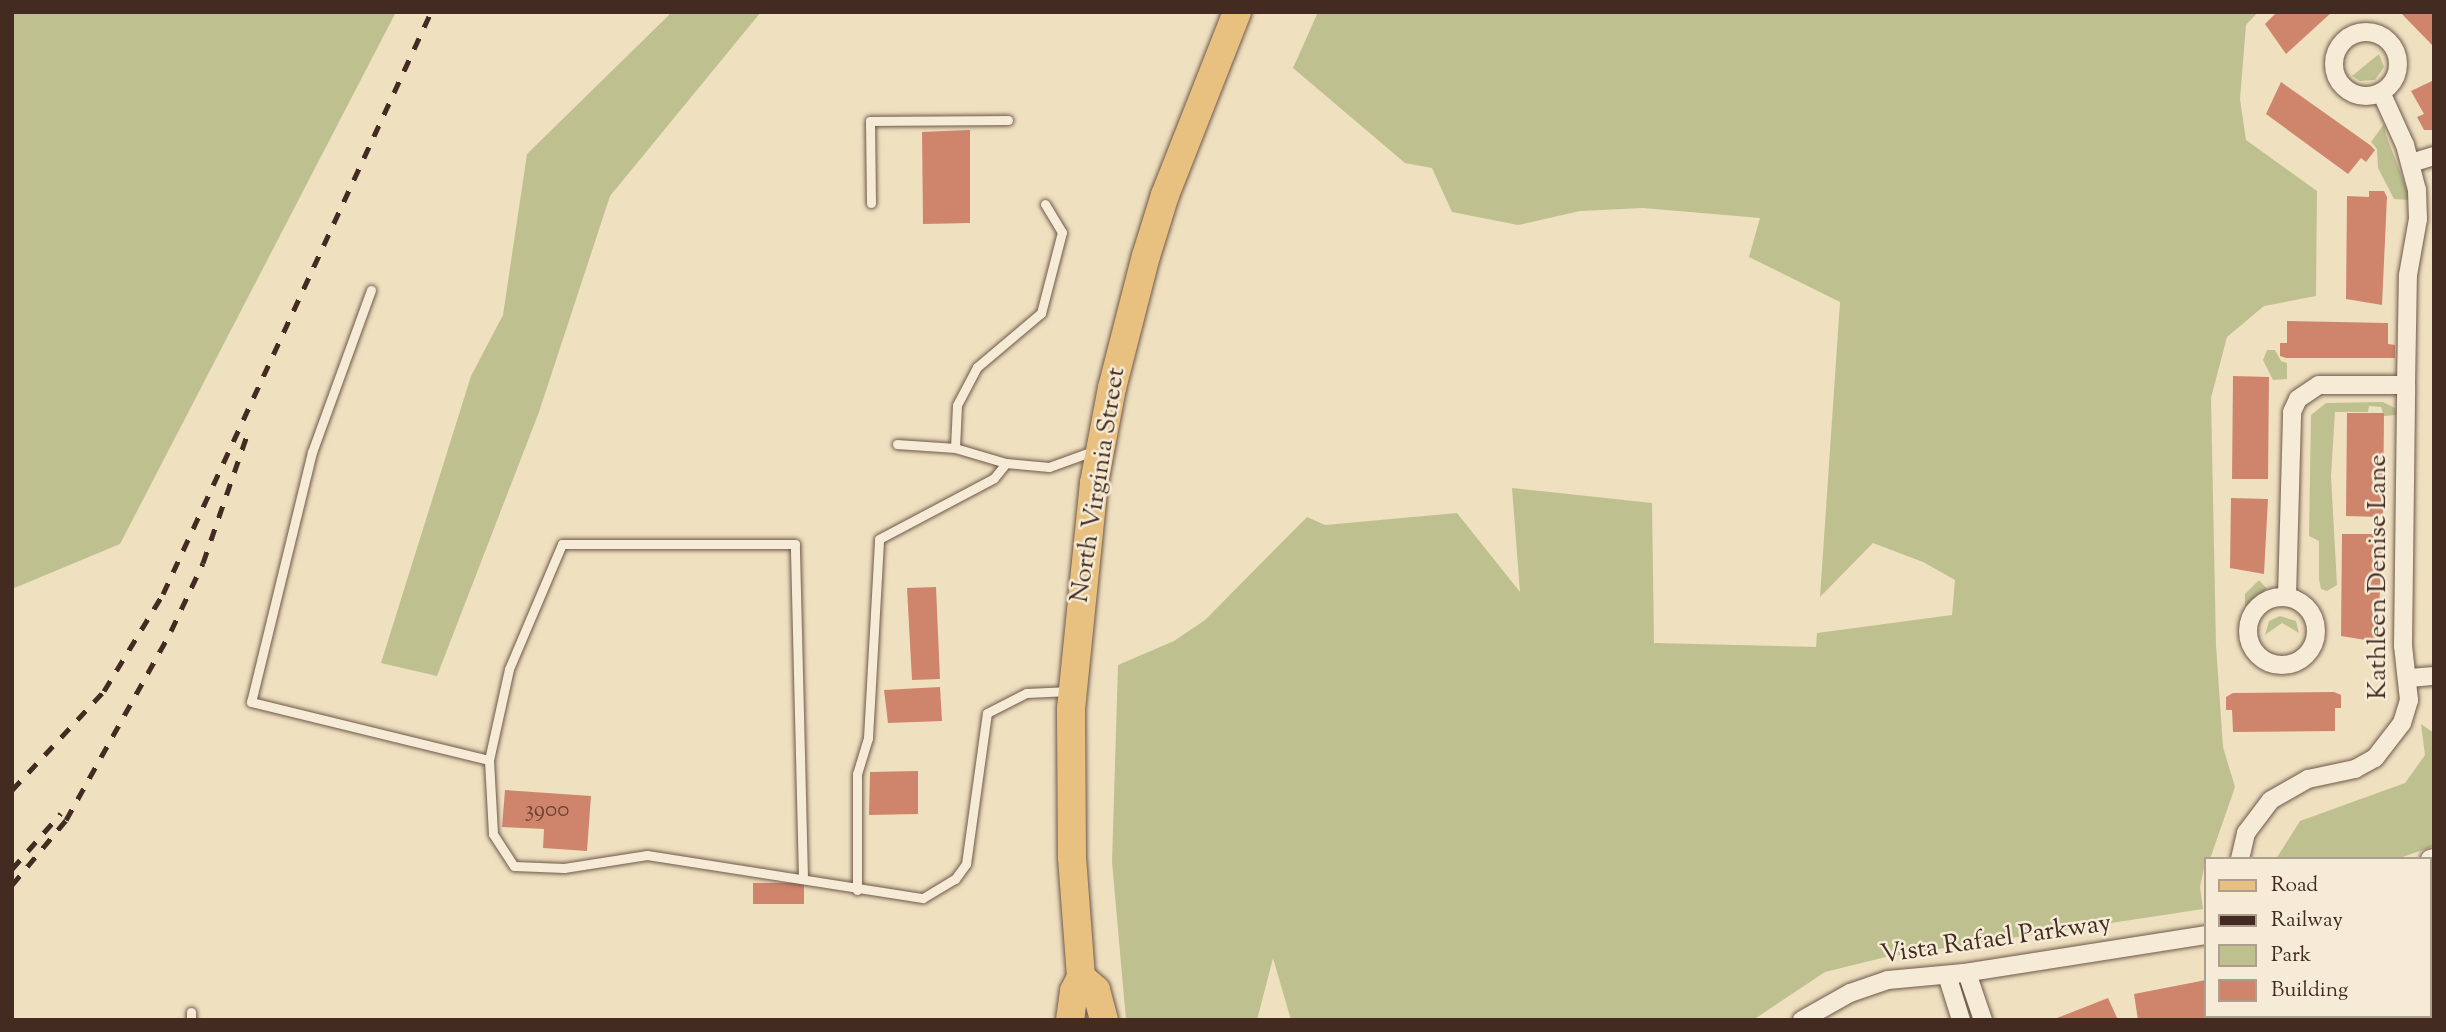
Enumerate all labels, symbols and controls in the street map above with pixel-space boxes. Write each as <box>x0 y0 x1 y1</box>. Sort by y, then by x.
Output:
street label: North Virginia Street <box>1065 365 1133 605</box>
street label: Kathleen Denise Lane <box>2363 454 2395 700</box>
house number: 3900 <box>525 797 569 825</box>
legend <box>2204 857 2432 1018</box>
text: Road <box>2271 871 2318 901</box>
text: Railway <box>2271 906 2343 936</box>
street label: Vista Rafael Parkway <box>1879 908 2113 972</box>
text: Park <box>2271 941 2311 971</box>
text: Building <box>2271 976 2348 1006</box>

